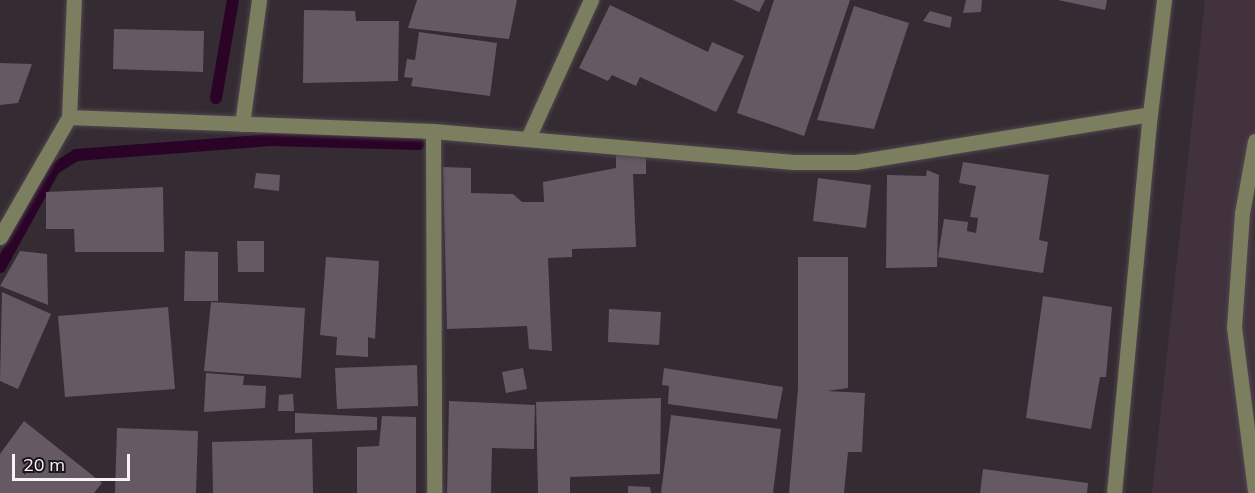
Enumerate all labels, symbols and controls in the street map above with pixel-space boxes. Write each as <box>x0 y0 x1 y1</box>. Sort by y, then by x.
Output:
scale bar <box>15 442 134 480</box>
text: 20 m <box>23 453 65 476</box>

